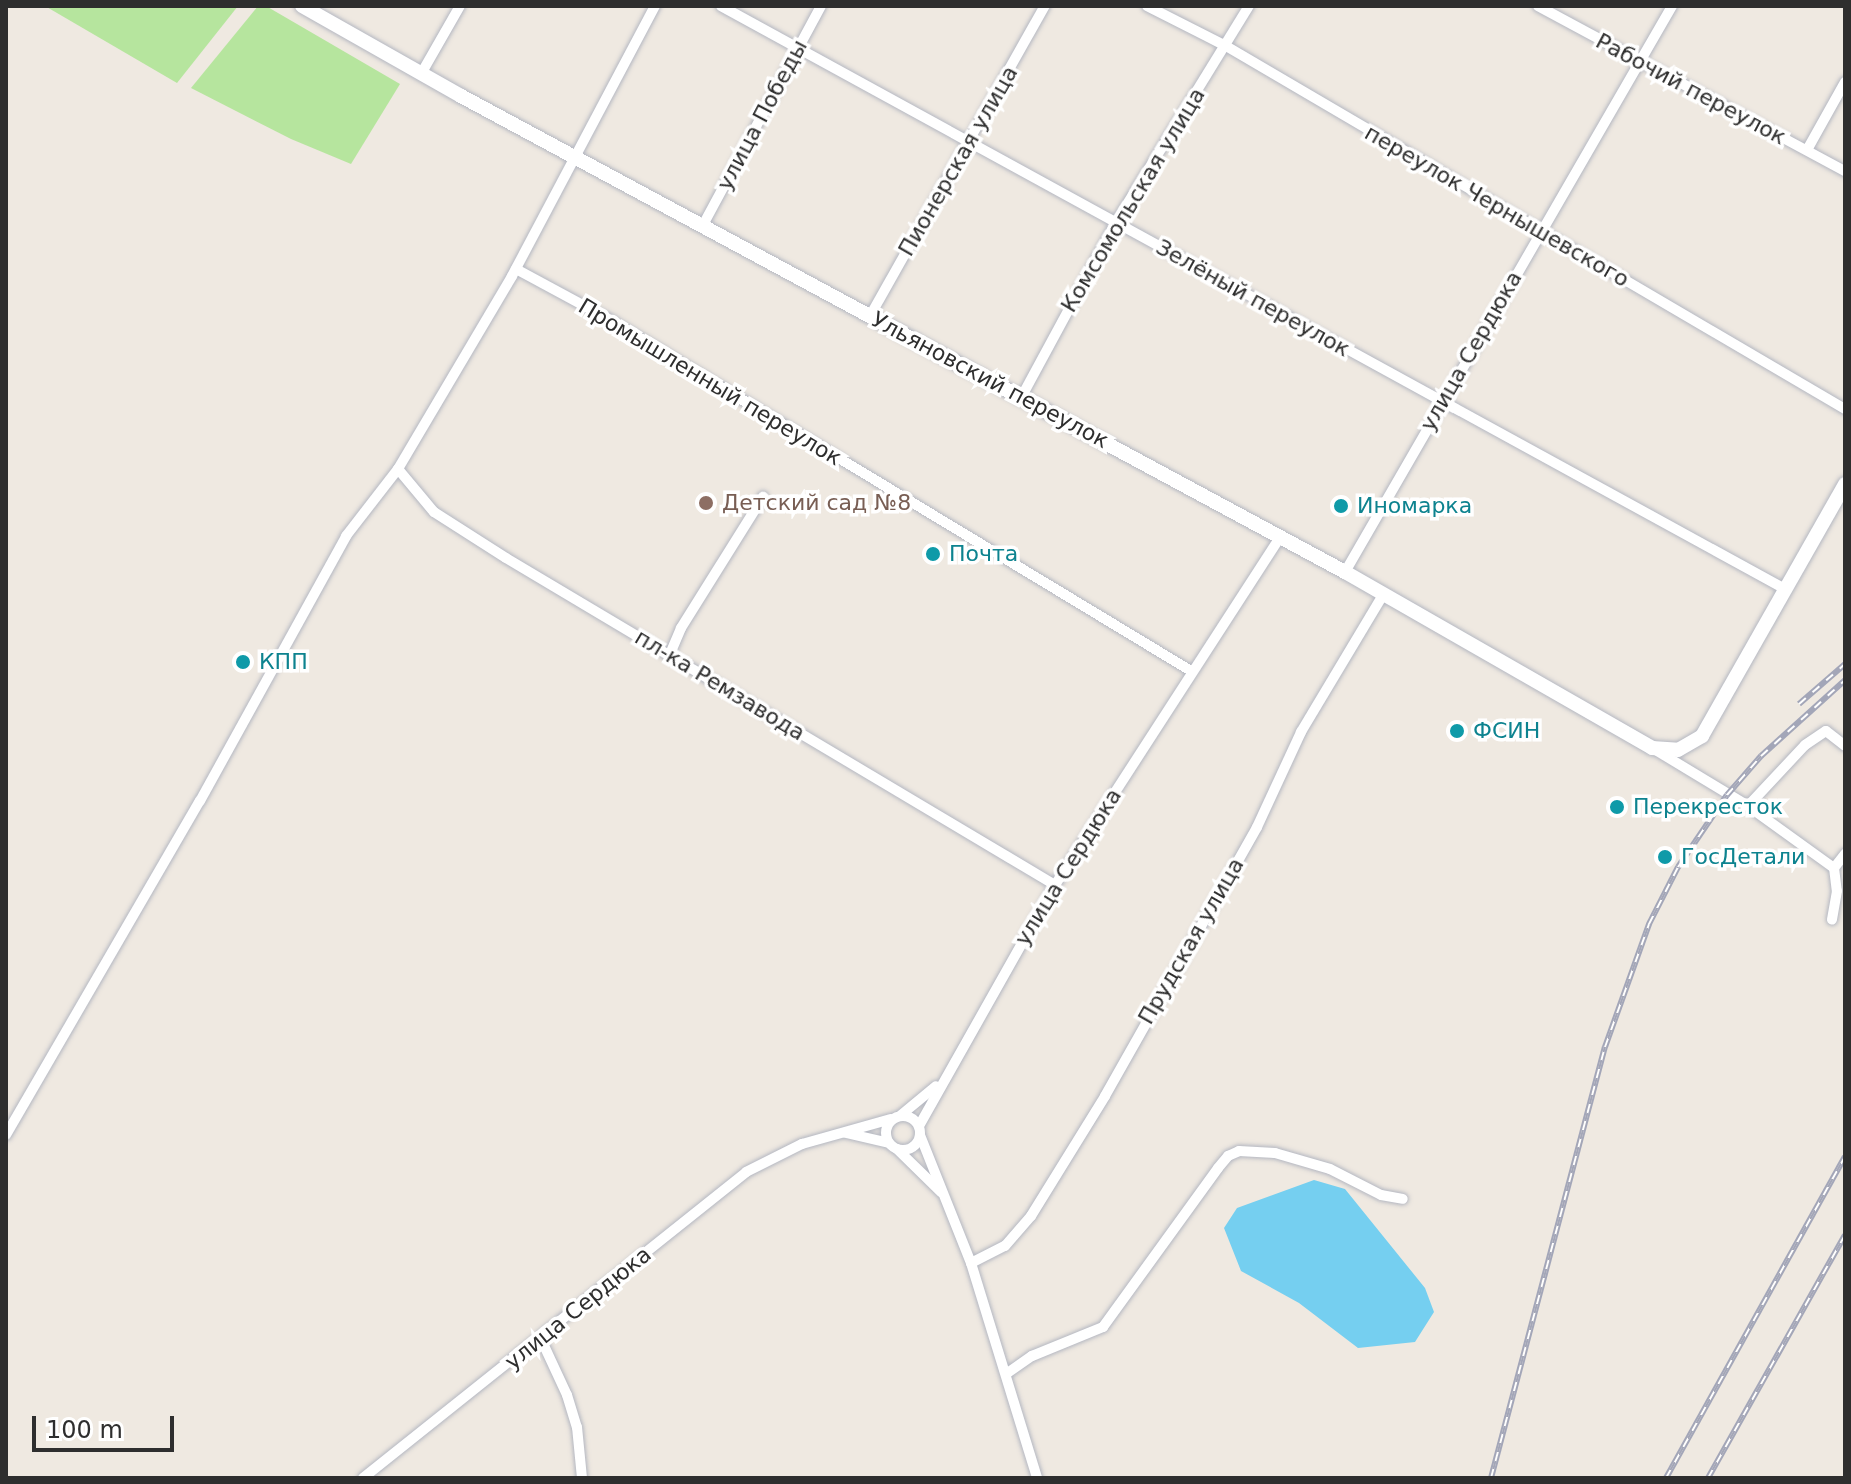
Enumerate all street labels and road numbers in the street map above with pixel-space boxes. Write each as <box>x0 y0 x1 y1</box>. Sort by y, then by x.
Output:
street label: Рабочий переулок <box>1591 28 1791 150</box>
street label: улица Победы <box>711 35 813 195</box>
street label: Пионерская улица <box>893 61 1023 261</box>
street label: Комсомольская улица <box>1055 83 1211 317</box>
street label: переулок Чернышевского <box>1360 119 1634 293</box>
street label: Зелёный переулок <box>1151 234 1355 362</box>
street label: улица Сердюка <box>1415 266 1527 436</box>
street label: Промышленный переулок <box>574 293 846 471</box>
street label: Ульяновский переулок <box>867 306 1113 454</box>
street label: пл-ка Ремзавода <box>630 624 810 746</box>
street label: улица Сердюка <box>1009 784 1127 950</box>
street label: Прудская улица <box>1133 853 1249 1029</box>
street label: улица Сердюка <box>500 1241 656 1375</box>

